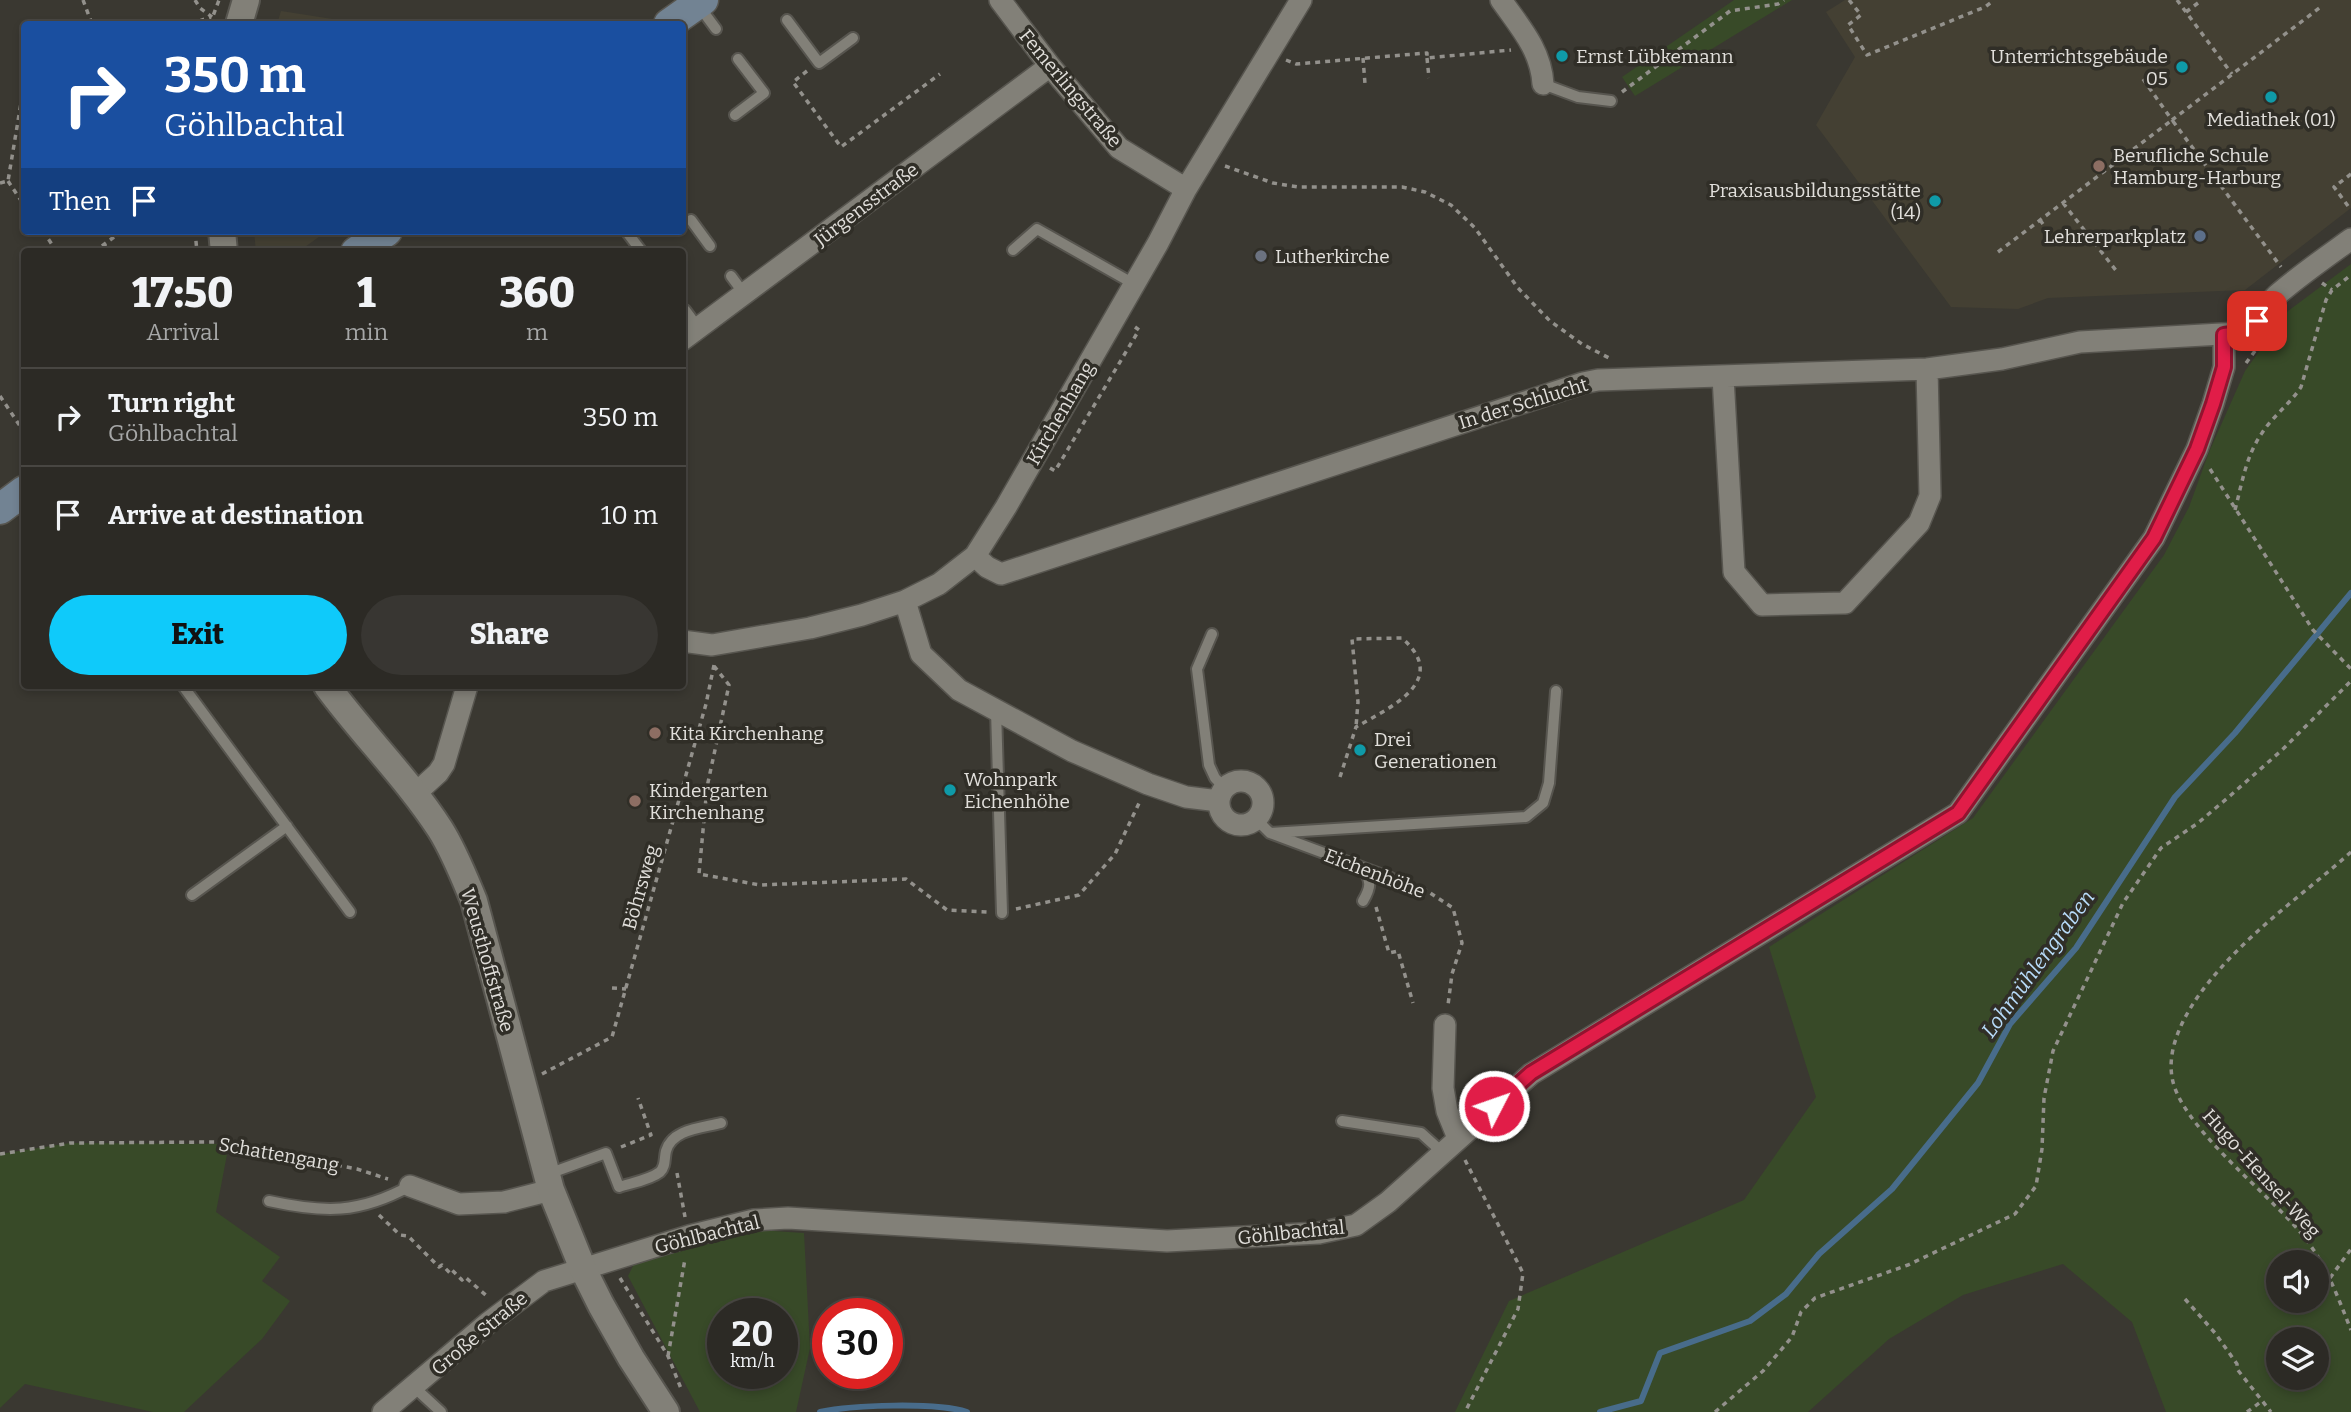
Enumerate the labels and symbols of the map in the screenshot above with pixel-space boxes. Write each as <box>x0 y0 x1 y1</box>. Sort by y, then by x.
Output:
street label: Femerlingstraße <box>1015 25 1127 152</box>
place label: Ernst Lübkemann <box>1576 45 1734 68</box>
place label: Unterrichtsgebäude 05 <box>1990 45 2168 90</box>
marker: Ernst Lübkemann <box>1554 48 1570 64</box>
marker: Unterrichtsgebäude 05 <box>2174 59 2190 75</box>
marker: Mediathek (01) <box>2263 89 2279 105</box>
place label: Mediathek (01) <box>2206 108 2336 131</box>
place label: Berufliche Schule Hamburg-Harburg <box>2113 144 2281 189</box>
street label: Jürgensstraße <box>809 158 923 252</box>
marker: Berufliche Schule Hamburg-Harburg <box>2091 158 2107 174</box>
place label: Praxisausbildungsstätte (14) <box>1709 179 1921 224</box>
marker: Praxisausbildungsstätte (14) <box>1927 193 1943 209</box>
place label: Lehrerparkplatz <box>2044 225 2186 248</box>
marker: Lehrerparkplatz <box>2192 228 2208 244</box>
place label: Lutherkirche <box>1275 245 1390 268</box>
marker: Lutherkirche <box>1253 248 1269 264</box>
pin <box>2227 291 2287 351</box>
street label: Kirchenhang <box>1022 357 1099 469</box>
street label: In der Schlucht <box>1456 373 1591 434</box>
place label: Kita Kirchenhang <box>669 722 824 745</box>
marker: Kita Kirchenhang <box>647 725 663 741</box>
place label: Drei Generationen <box>1374 728 1497 773</box>
marker: Drei Generationen <box>1352 742 1368 758</box>
place label: Wohnpark Eichenhöhe <box>964 768 1070 813</box>
place label: Kindergarten Kirchenhang <box>649 779 768 824</box>
marker: Wohnpark Eichenhöhe <box>942 782 958 798</box>
marker: Kindergarten Kirchenhang <box>627 793 643 809</box>
street label: Böhrsweg <box>617 842 664 932</box>
street label: Eichenhöhe <box>1321 844 1428 903</box>
water label: Lohmühlengraben <box>1976 885 2100 1043</box>
street label: Weusthoffstraße <box>456 886 519 1035</box>
position arrow <box>1457 1069 1531 1143</box>
street label: Hugo-Hensel-Weg <box>2198 1104 2326 1243</box>
street label: Schattengang <box>217 1133 341 1176</box>
street label: Göhlbachtal <box>652 1210 762 1259</box>
street label: Göhlbachtal <box>1236 1215 1346 1250</box>
street label: Große Straße <box>427 1287 532 1380</box>
speed limit sign: 30 <box>812 1298 903 1389</box>

